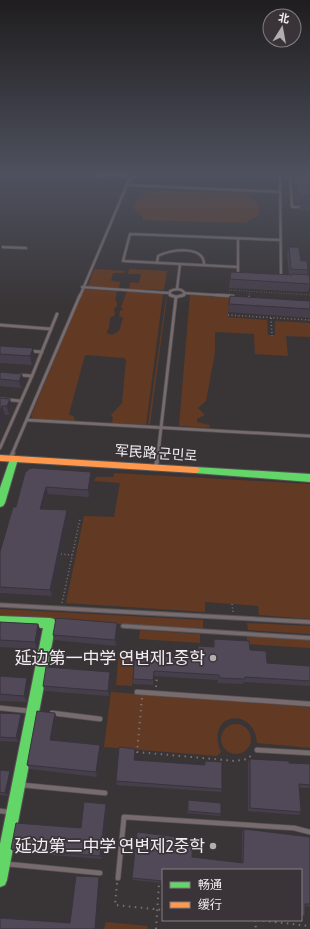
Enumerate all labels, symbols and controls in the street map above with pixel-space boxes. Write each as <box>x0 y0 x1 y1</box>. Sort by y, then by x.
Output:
north arrow <box>262 8 302 48</box>
text: 北 <box>277 11 290 25</box>
street label: 军民路 군민로 <box>114 442 198 464</box>
place label: 延边第一中学 연변제1중학 <box>14 648 205 668</box>
marker: 延边第一中学 연변제1중학 <box>208 653 218 663</box>
place label: 延边第二中学 연변제2중학 <box>14 836 205 856</box>
marker: 延边第二中学 연변제2중학 <box>208 841 218 851</box>
legend <box>162 869 302 921</box>
text: 畅通 <box>198 878 222 892</box>
text: 缓行 <box>198 898 222 912</box>

